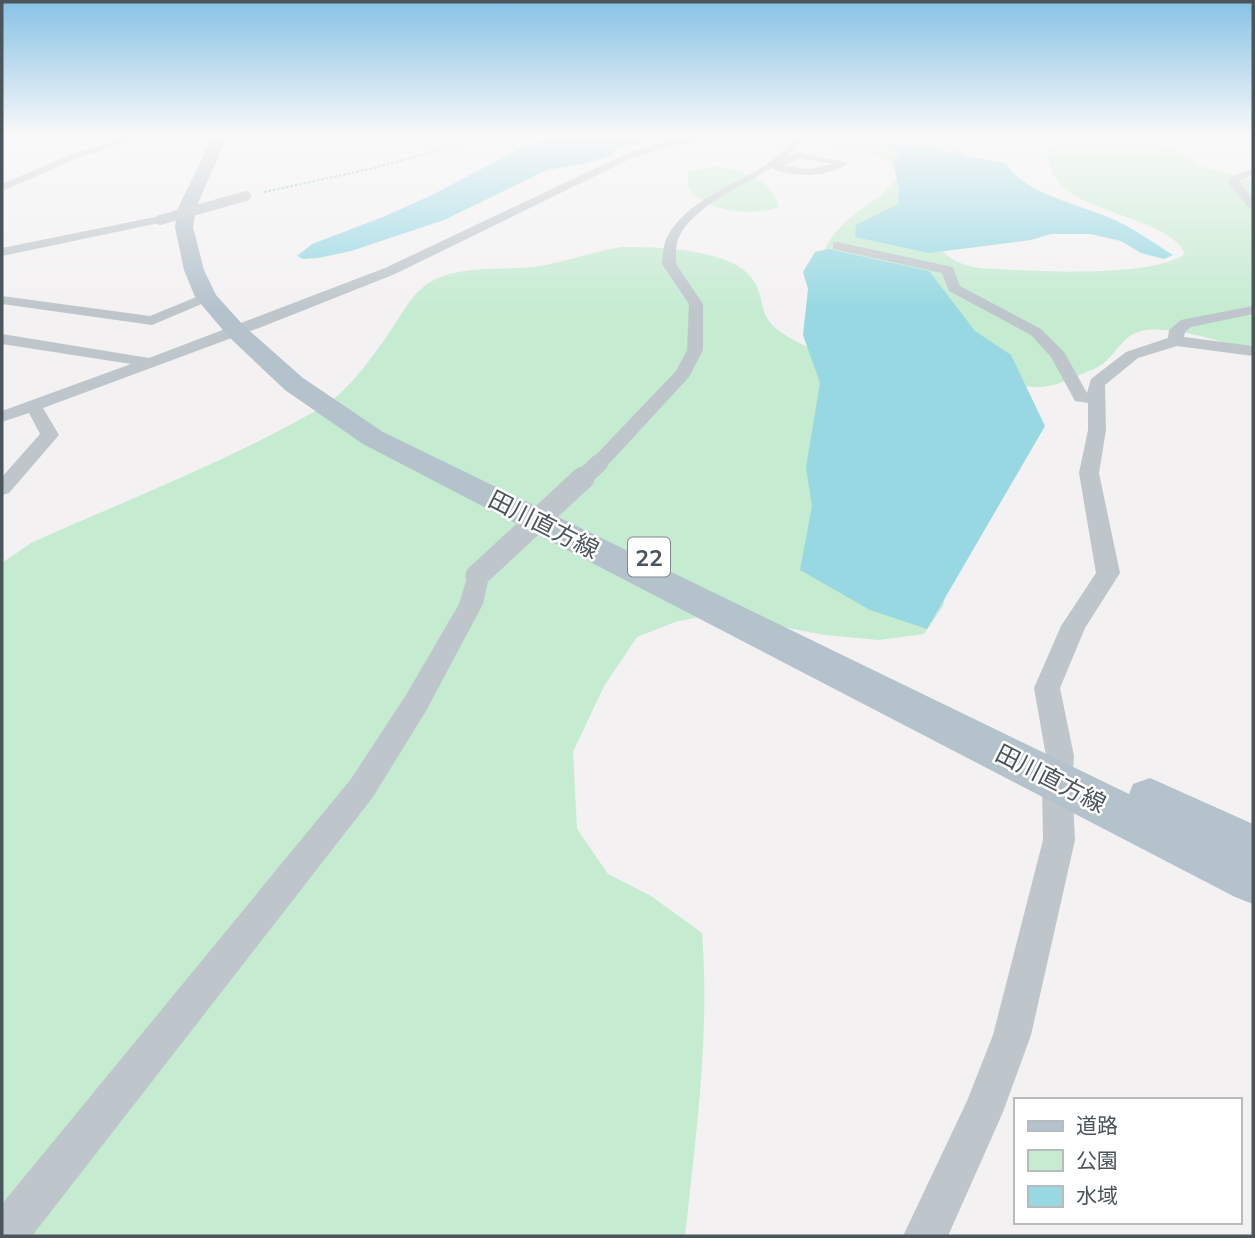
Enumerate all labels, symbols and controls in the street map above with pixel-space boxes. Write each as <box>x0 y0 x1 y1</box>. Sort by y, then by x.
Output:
street label: 田川直方線 <box>484 483 604 565</box>
road number: 22 <box>628 538 670 576</box>
street label: 田川直方線 <box>991 737 1111 819</box>
legend <box>1014 1098 1241 1224</box>
text: 道路 <box>1076 1112 1118 1138</box>
text: 公園 <box>1076 1147 1118 1173</box>
text: 水域 <box>1076 1182 1118 1208</box>

